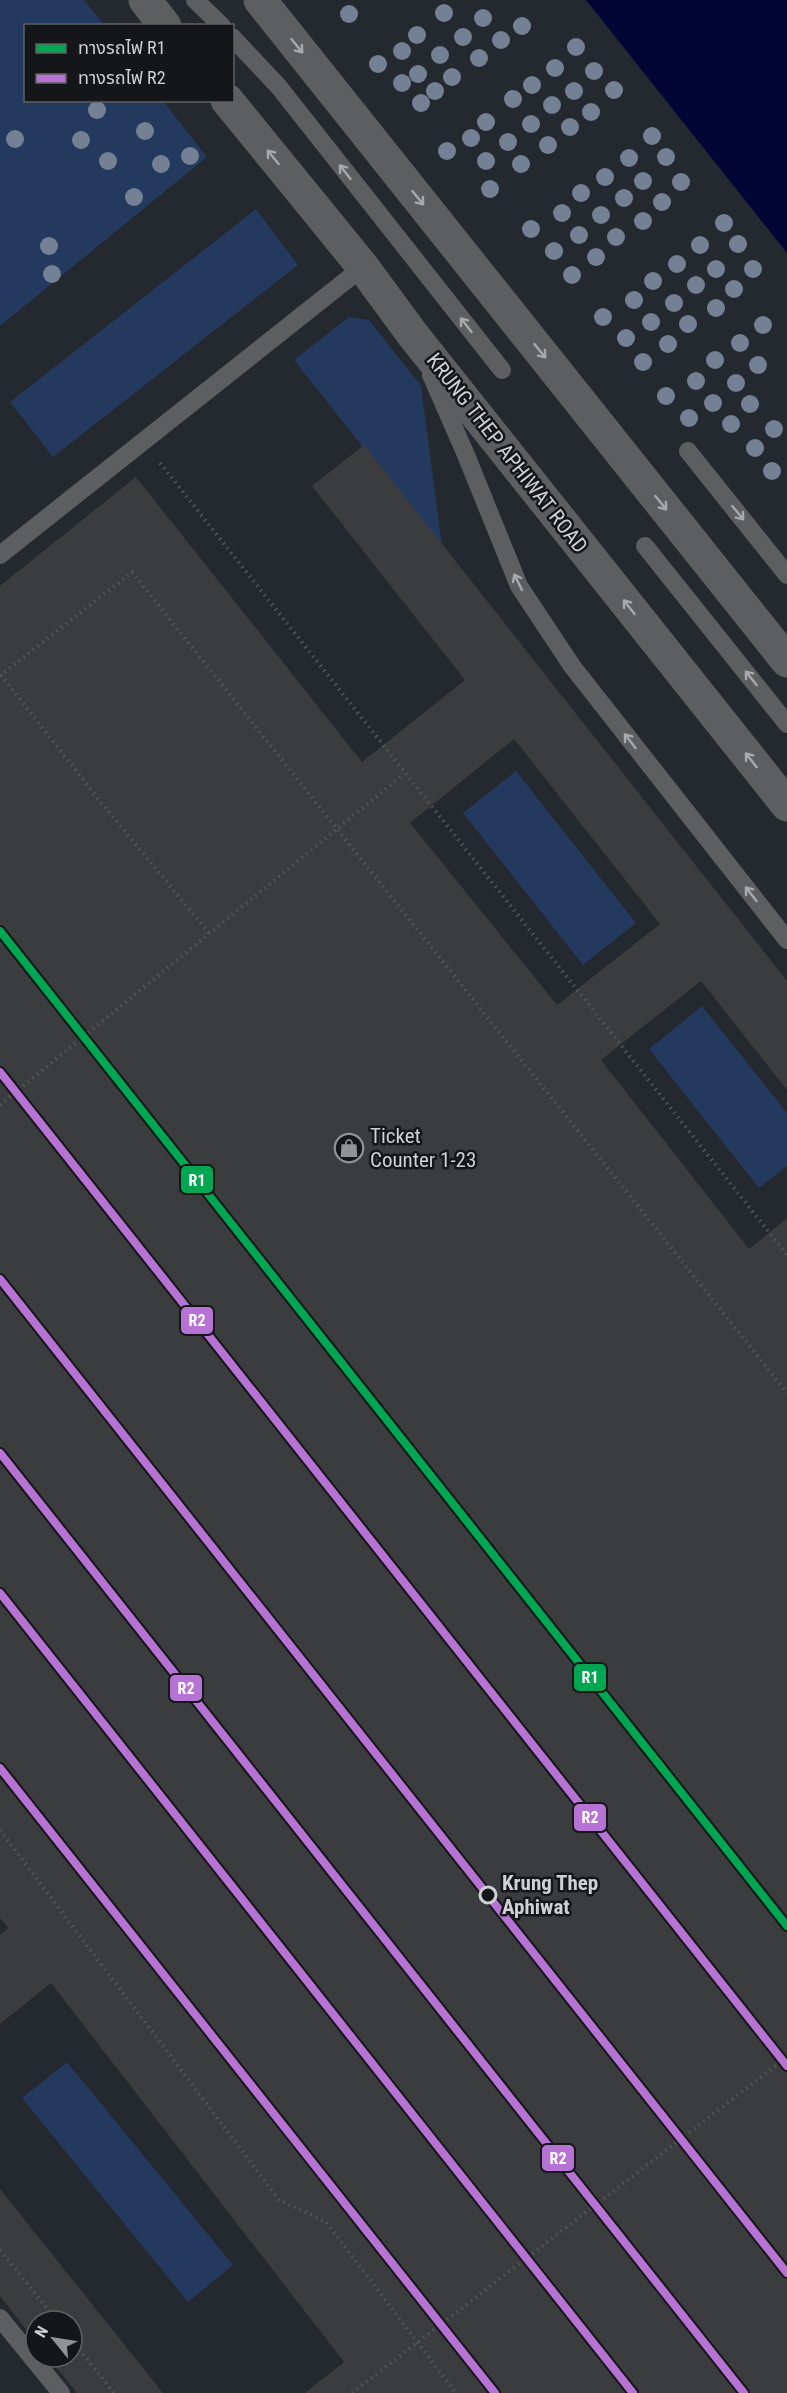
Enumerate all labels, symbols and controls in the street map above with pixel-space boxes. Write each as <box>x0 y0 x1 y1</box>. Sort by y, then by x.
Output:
legend <box>24 24 234 102</box>
text: ทางรถไฟ R1 <box>78 37 166 58</box>
one-way arrow <box>290 38 303 54</box>
text: ทางรถไฟ R2 <box>78 67 166 88</box>
one-way arrow <box>266 149 279 165</box>
one-way arrow <box>338 164 351 180</box>
one-way arrow <box>412 190 425 206</box>
one-way arrow <box>459 317 472 333</box>
one-way arrow <box>533 342 546 358</box>
street label: KRUNG THEP APHIWAT ROAD <box>422 349 592 557</box>
one-way arrow <box>655 495 668 511</box>
one-way arrow <box>731 505 744 521</box>
one-way arrow <box>511 573 523 591</box>
one-way arrow <box>623 599 636 615</box>
one-way arrow <box>744 671 757 687</box>
one-way arrow <box>624 733 637 749</box>
one-way arrow <box>744 752 757 768</box>
one-way arrow <box>744 886 757 902</box>
place label: Ticket Counter 1-23 <box>370 1124 476 1172</box>
shop icon: Ticket Counter 1-23 <box>333 1132 365 1164</box>
line badge: R1 <box>180 1165 214 1194</box>
text: R1 <box>189 1171 205 1190</box>
line badge: R2 <box>180 1306 214 1335</box>
text: R2 <box>189 1311 205 1330</box>
line badge: R1 <box>573 1663 607 1692</box>
text: R1 <box>582 1668 598 1687</box>
line badge: R2 <box>169 1674 203 1702</box>
text: R2 <box>178 1679 194 1698</box>
line badge: R2 <box>573 1803 607 1832</box>
text: R2 <box>582 1808 598 1827</box>
place label: Krung Thep Aphiwat <box>502 1871 598 1919</box>
marker: Krung Thep Aphiwat <box>479 1886 497 1904</box>
line badge: R2 <box>541 2144 575 2172</box>
text: R2 <box>550 2149 566 2168</box>
north arrow <box>24 2309 84 2369</box>
text: N <box>31 2323 52 2341</box>

